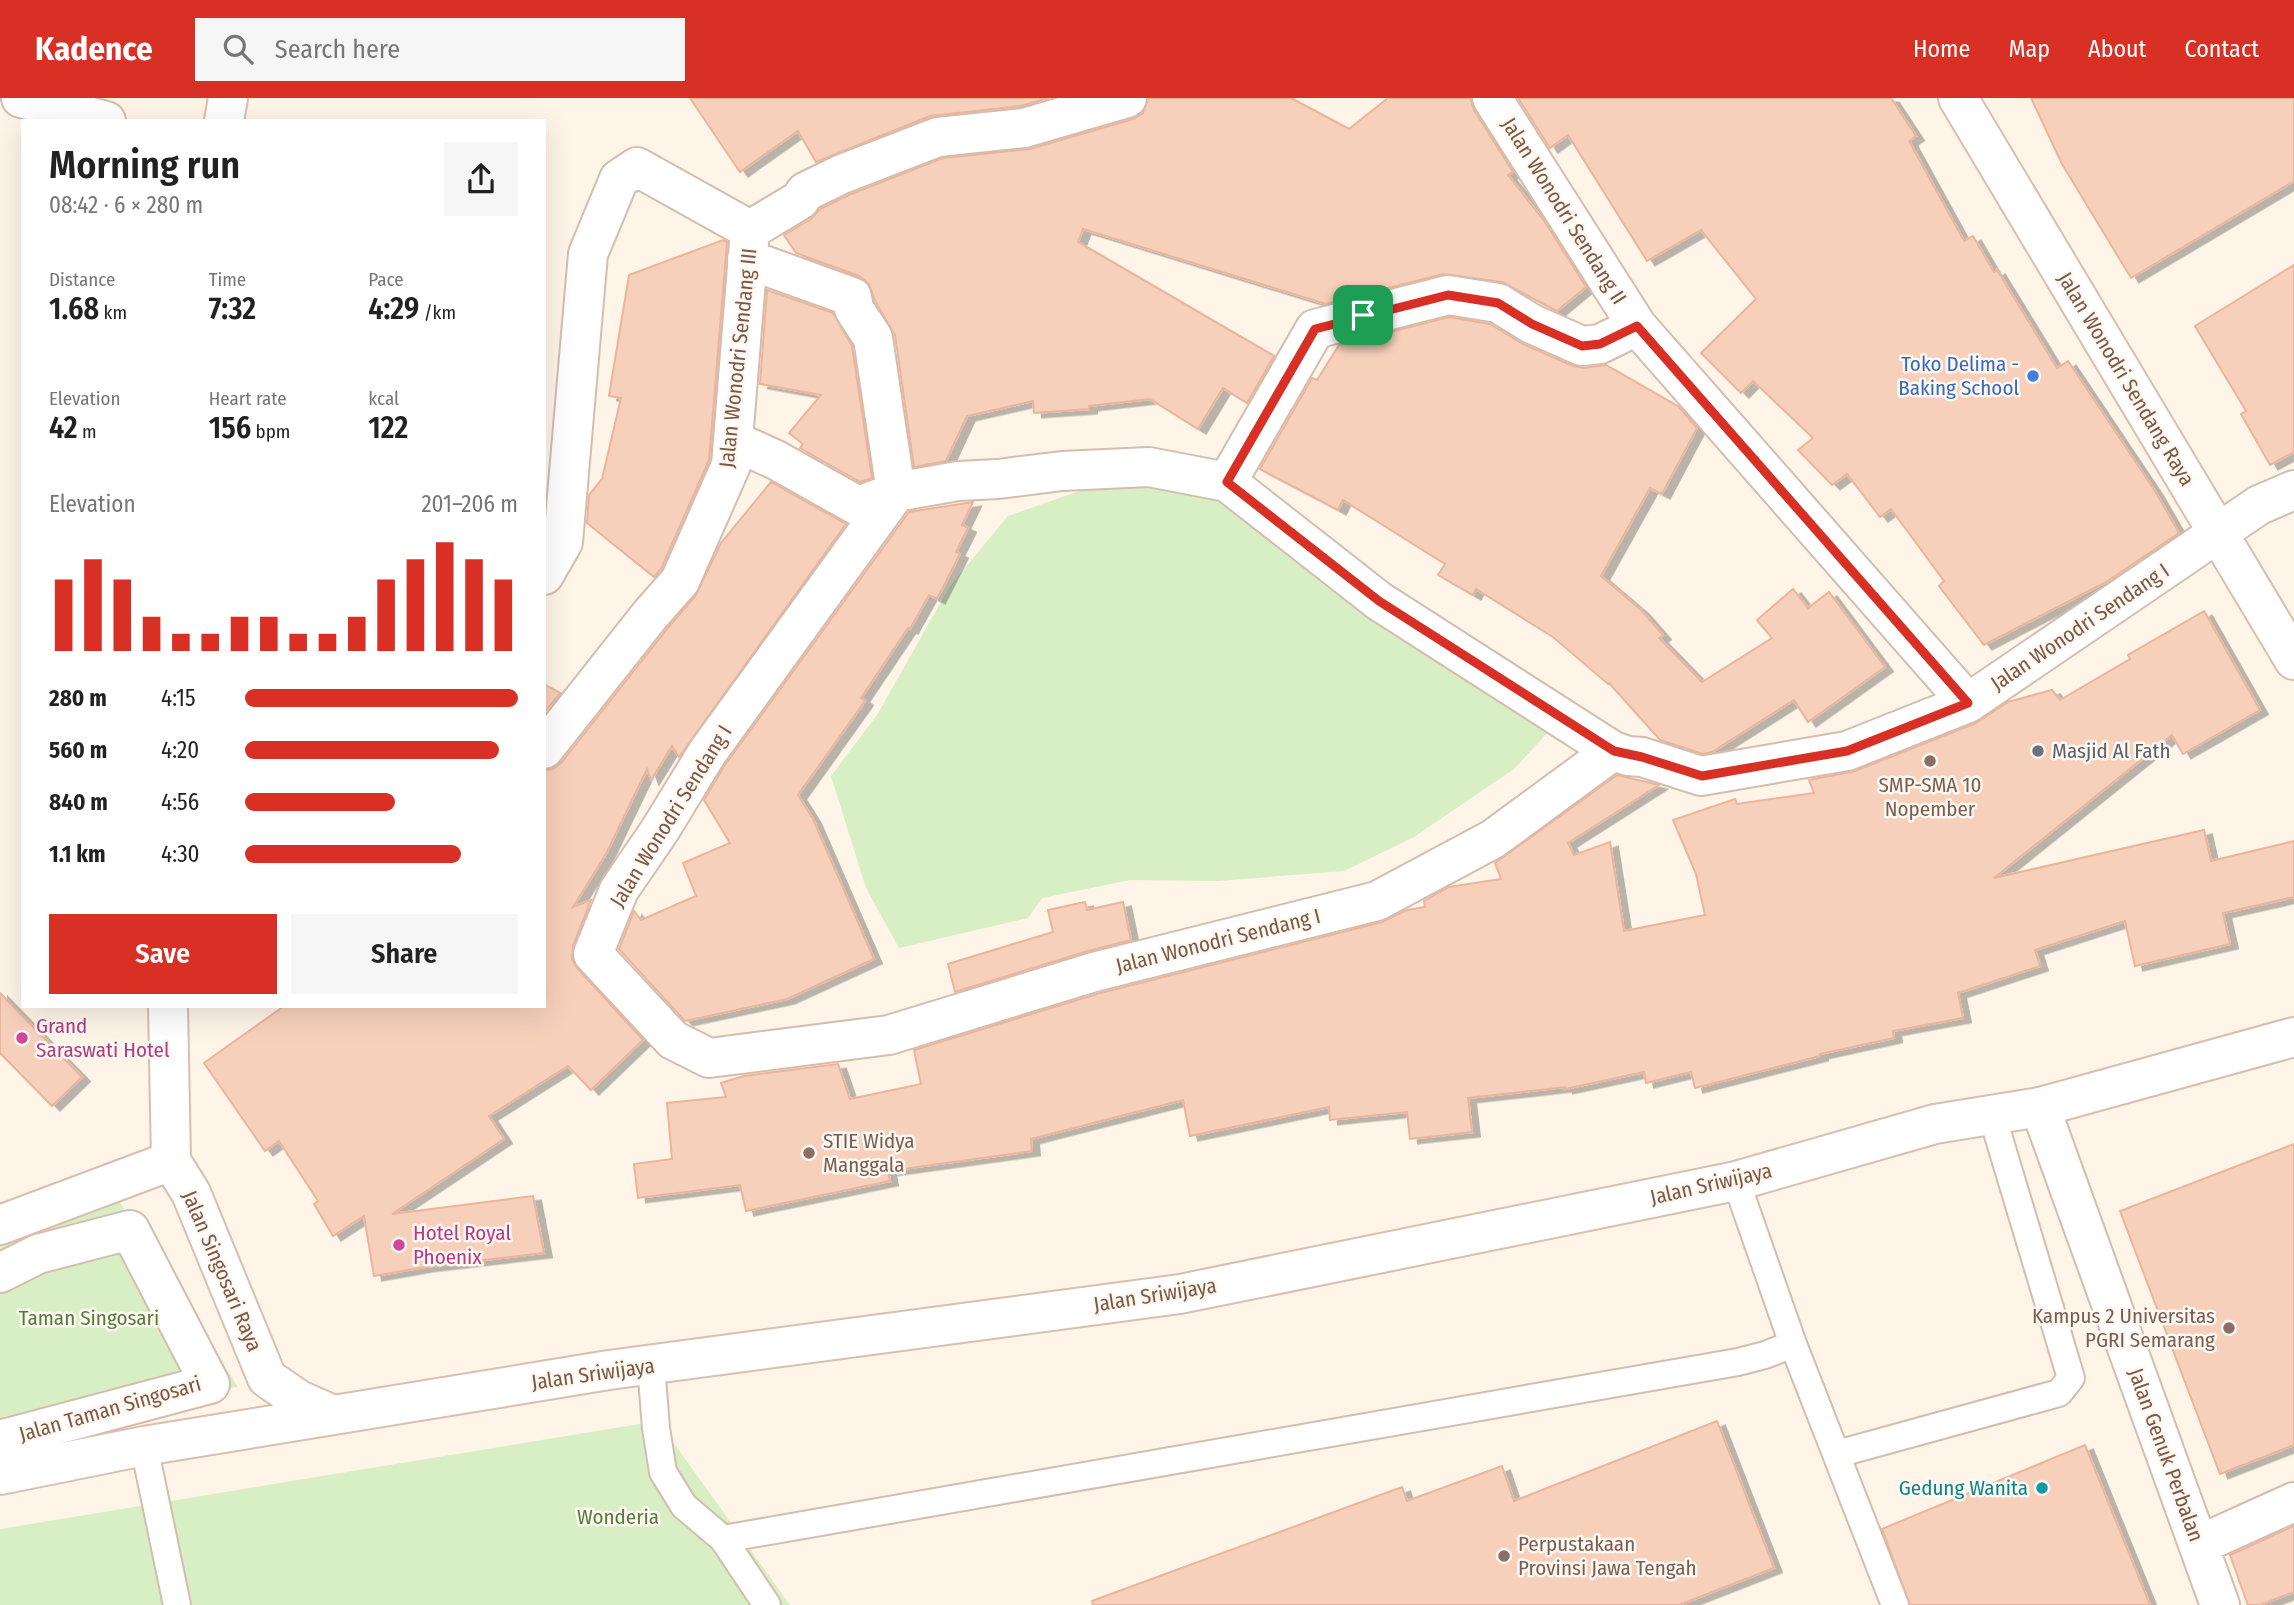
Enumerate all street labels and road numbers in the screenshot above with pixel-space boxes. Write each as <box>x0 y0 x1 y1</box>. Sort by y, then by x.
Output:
street label: Jalan Wonodri Sendang II <box>1496 113 1632 309</box>
street label: Jalan Wonodri Sendang III <box>714 247 762 469</box>
street label: Jalan Wonodri Sendang Raya <box>2052 267 2200 491</box>
street label: Jalan Wonodri Sendang I <box>1986 558 2174 696</box>
street label: Jalan Wonodri Sendang I <box>604 720 738 912</box>
street label: Jalan Wonodri Sendang I <box>1113 903 1323 979</box>
street label: Jalan Sriwijaya <box>1648 1157 1774 1211</box>
street label: Jalan Singosari Raya <box>176 1187 268 1355</box>
street label: Jalan Sriwijaya <box>1092 1272 1218 1318</box>
street label: Jalan Sriwijaya <box>530 1352 656 1396</box>
street label: Jalan Genuk Perbalan <box>2123 1365 2209 1545</box>
street label: Jalan Taman Singosari <box>16 1371 204 1447</box>

